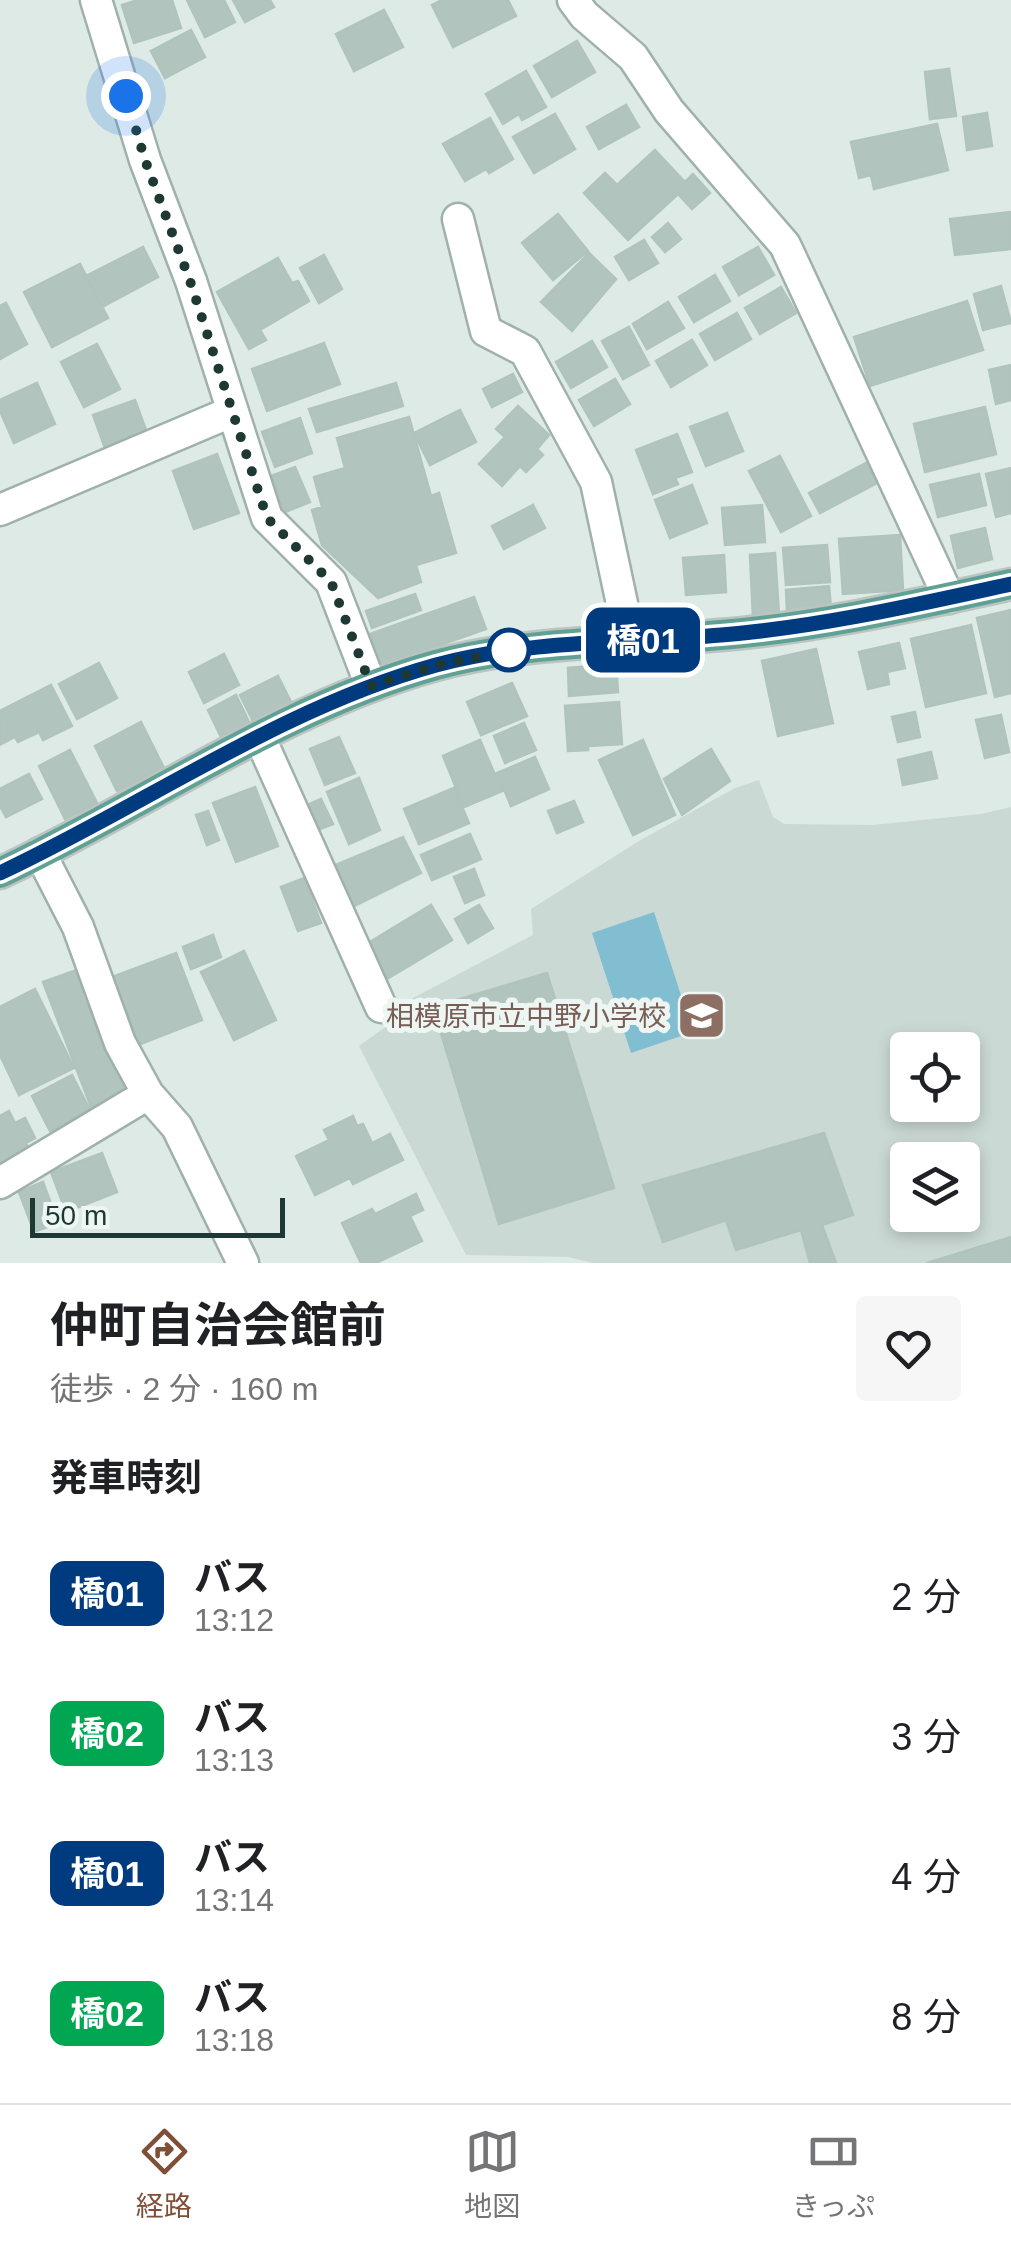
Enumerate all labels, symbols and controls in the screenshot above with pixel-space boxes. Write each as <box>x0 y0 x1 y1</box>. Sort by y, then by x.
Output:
your location <box>101 71 151 121</box>
line badge: 橋01 <box>586 608 700 672</box>
text: 橋01 <box>606 621 680 660</box>
unlabelled marker <box>488 629 530 671</box>
school or university icon: 相模原市立中野小学校 <box>675 990 727 1042</box>
place label: 相模原市立中野小学校 <box>386 1001 666 1032</box>
map controls <box>890 1032 980 1232</box>
button: locate <box>890 1032 980 1122</box>
button: layers <box>890 1142 980 1232</box>
scale bar <box>30 1193 285 1238</box>
text: 50 m <box>45 1200 107 1231</box>
button: heart <box>856 1296 961 1401</box>
text: 仲町自治会館前 <box>50 1299 386 1352</box>
text: 徒歩 · 2 分 · 160 m <box>50 1371 319 1407</box>
text: 発車時刻 <box>50 1457 202 1499</box>
text: バス <box>194 1557 270 1599</box>
text: 橋01 <box>70 1574 144 1613</box>
text: 2 分 <box>891 1576 961 1618</box>
text: 13:12 <box>194 1602 274 1638</box>
text: バス <box>194 1697 270 1739</box>
text: 橋02 <box>70 1714 144 1753</box>
text: 3 分 <box>891 1716 961 1758</box>
text: 13:13 <box>194 1742 274 1778</box>
text: バス <box>194 1837 270 1879</box>
text: 橋01 <box>70 1854 144 1893</box>
text: 4 分 <box>891 1856 961 1898</box>
text: 13:14 <box>194 1882 274 1918</box>
text: バス <box>194 1977 270 2019</box>
text: 橋02 <box>70 1994 144 2033</box>
text: 8 分 <box>891 1996 961 2038</box>
text: 13:18 <box>194 2022 274 2058</box>
tab: 経路 <box>136 2124 192 2224</box>
tab: 地図 <box>464 2124 520 2224</box>
tab: きっぷ <box>792 2124 875 2224</box>

